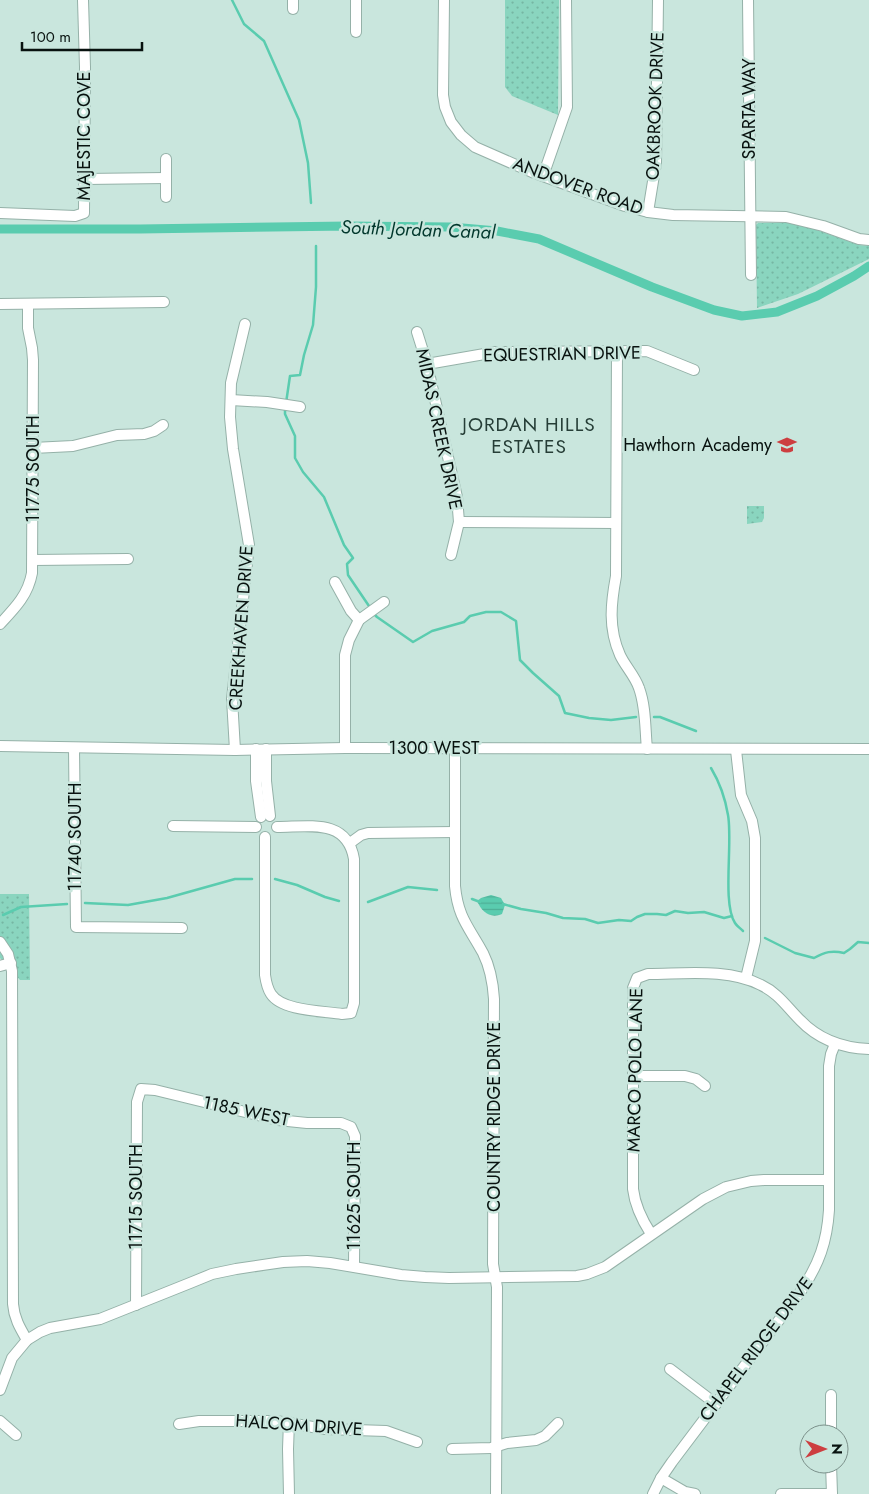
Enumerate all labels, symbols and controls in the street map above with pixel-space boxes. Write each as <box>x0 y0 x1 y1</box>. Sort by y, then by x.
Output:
scale bar <box>22 20 142 52</box>
text: 100 m <box>30 26 71 48</box>
street label: OAKBROOK DRIVE <box>639 31 671 181</box>
street label: SPARTA WAY <box>736 58 762 160</box>
street label: MAJESTIC COVE <box>71 72 97 200</box>
street label: ANDOVER ROAD <box>509 150 647 222</box>
water label: South Jordan Canal <box>340 213 496 246</box>
street label: EQUESTRIAN DRIVE <box>483 340 641 368</box>
street label: MIDAS CREEK DRIVE <box>409 346 469 512</box>
district label: JORDAN HILLS ESTATES <box>459 411 596 460</box>
street label: 11775 SOUTH <box>20 415 46 523</box>
place label: Hawthorn Academy <box>623 432 772 458</box>
school or university icon: Hawthorn Academy <box>776 434 798 456</box>
street label: CREEKHAVEN DRIVE <box>222 545 260 711</box>
street label: 1300 WEST <box>389 735 480 761</box>
street label: 11740 SOUTH <box>62 783 88 891</box>
street label: MARCO POLO LANE <box>621 988 649 1152</box>
street label: COUNTRY RIDGE DRIVE <box>481 1022 507 1212</box>
street label: 1185 WEST <box>200 1089 292 1133</box>
street label: 11625 SOUTH <box>341 1142 367 1250</box>
street label: 11715 SOUTH <box>123 1144 149 1250</box>
street label: CHAPEL RIDGE DRIVE <box>693 1271 819 1427</box>
street label: HALCOM DRIVE <box>235 1408 363 1442</box>
north arrow <box>799 1424 849 1474</box>
text: N <box>827 1443 847 1455</box>

